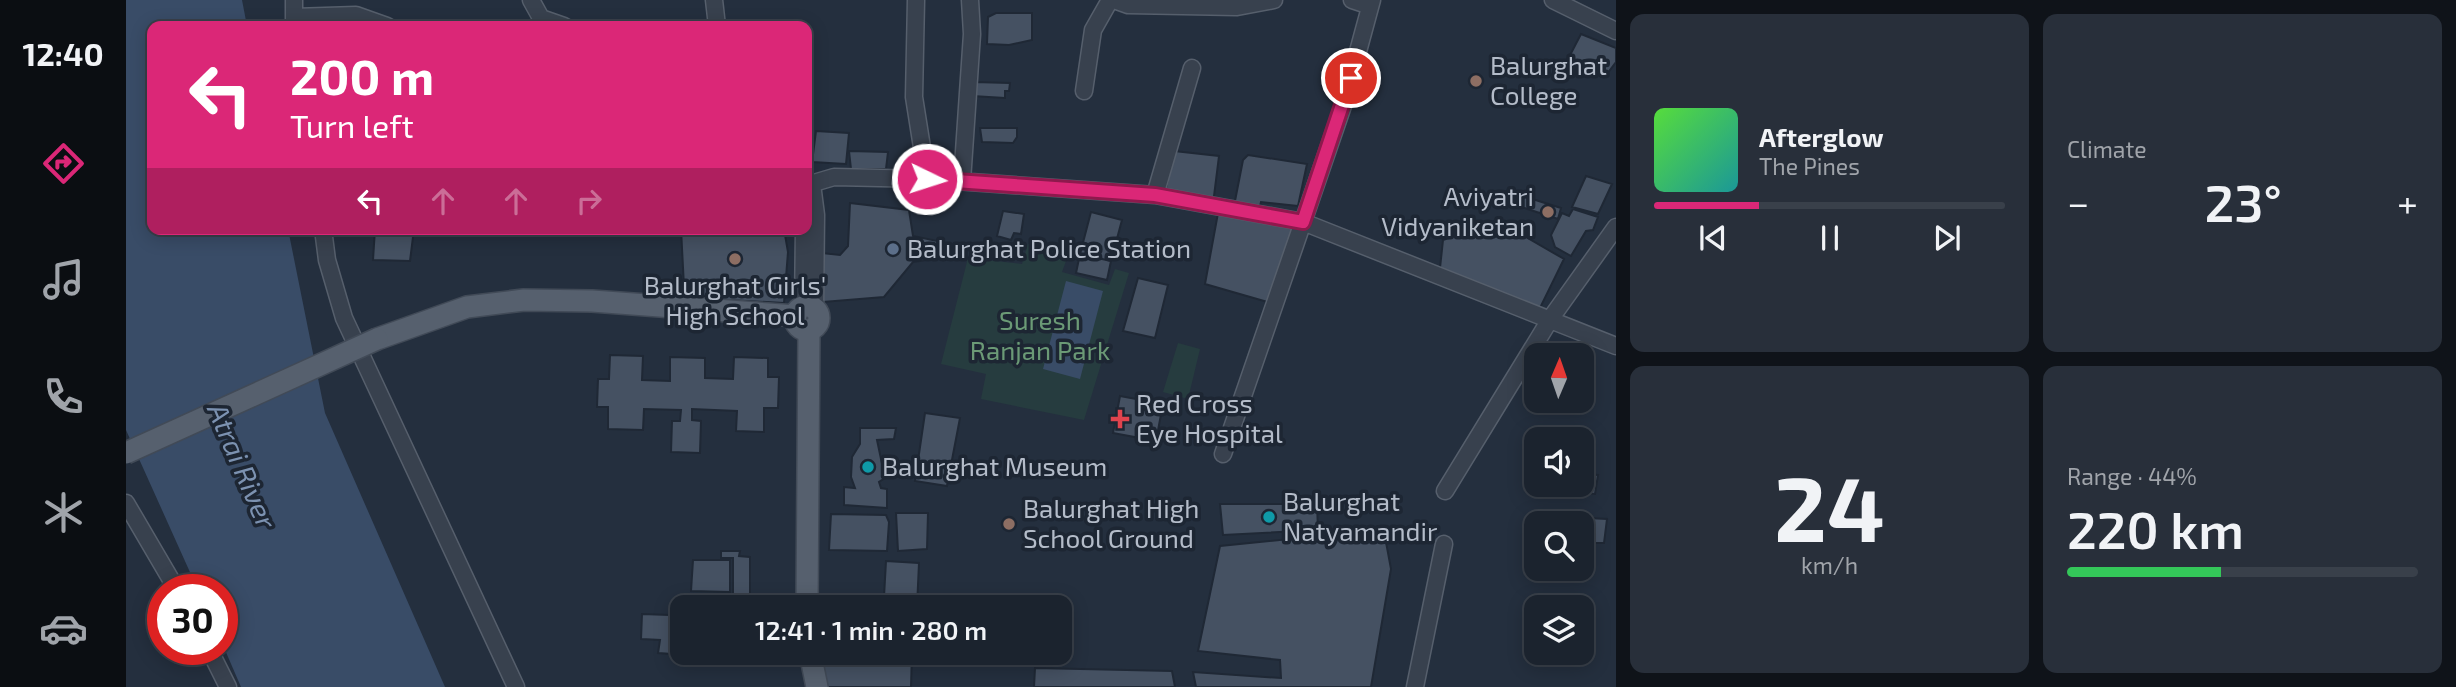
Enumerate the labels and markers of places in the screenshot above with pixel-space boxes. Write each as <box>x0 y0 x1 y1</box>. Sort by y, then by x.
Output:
pin <box>1321 48 1381 108</box>
place label: Balurghat College <box>1490 49 1607 110</box>
marker: Balurghat College <box>1468 73 1484 89</box>
place label: Aviyatri Vidyaniketan <box>1381 180 1534 241</box>
marker: Aviyatri Vidyaniketan <box>1540 204 1556 220</box>
place label: Balurghat Police Station <box>907 232 1191 263</box>
marker: Balurghat Police Station <box>885 241 901 257</box>
marker: Balurghat Girls' High School <box>727 251 743 267</box>
place label: Balurghat Girls' High School <box>644 269 826 330</box>
place label: Red Cross Eye Hospital <box>1136 387 1283 448</box>
marker: Red Cross Eye Hospital <box>1110 409 1130 429</box>
place label: Balurghat Museum <box>882 450 1107 481</box>
marker: Balurghat Museum <box>860 459 876 475</box>
place label: Balurghat Natyamandir <box>1283 485 1437 546</box>
place label: Balurghat High School Ground <box>1023 492 1199 553</box>
marker: Balurghat Natyamandir <box>1261 509 1277 525</box>
marker: Balurghat High School Ground <box>1001 516 1017 532</box>

